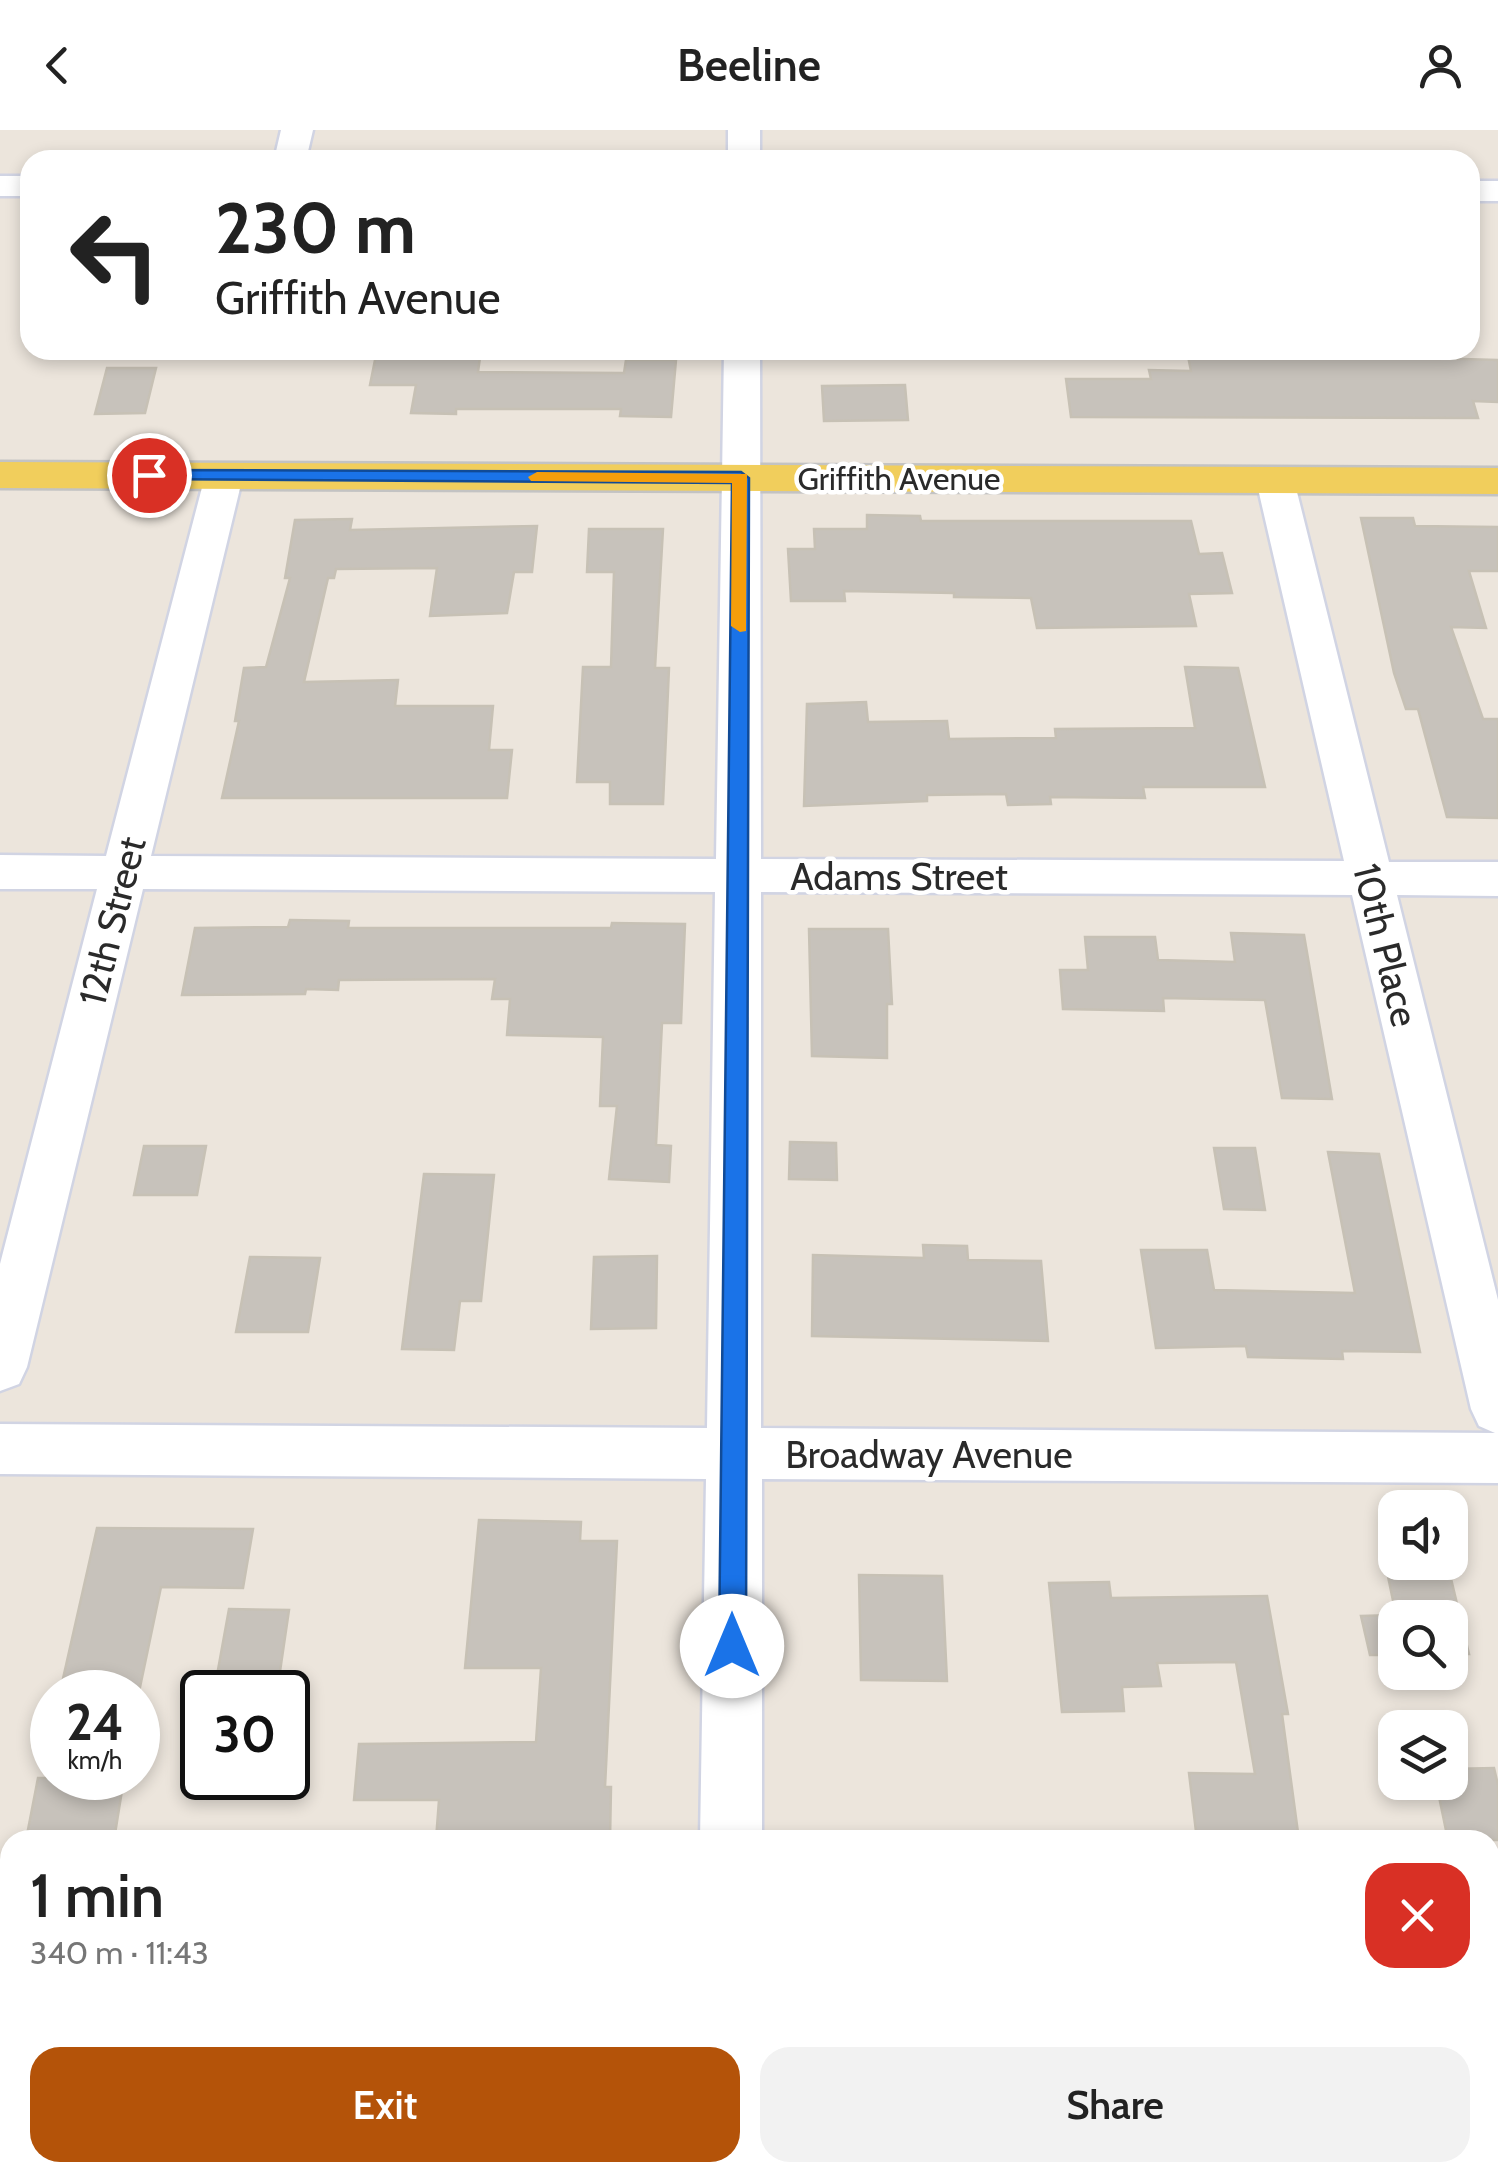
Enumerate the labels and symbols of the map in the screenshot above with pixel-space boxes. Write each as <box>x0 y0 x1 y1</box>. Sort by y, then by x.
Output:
pin <box>107 433 192 518</box>
street label: Griffith Avenue <box>798 459 1000 498</box>
street label: 12th Street <box>68 832 156 1010</box>
street label: Adams Street <box>790 853 1008 900</box>
street label: 10th Place <box>1343 859 1429 1031</box>
street label: Broadway Avenue <box>785 1431 1073 1478</box>
position arrow <box>680 1594 784 1698</box>
speed limit sign: 30 <box>180 1670 310 1800</box>

